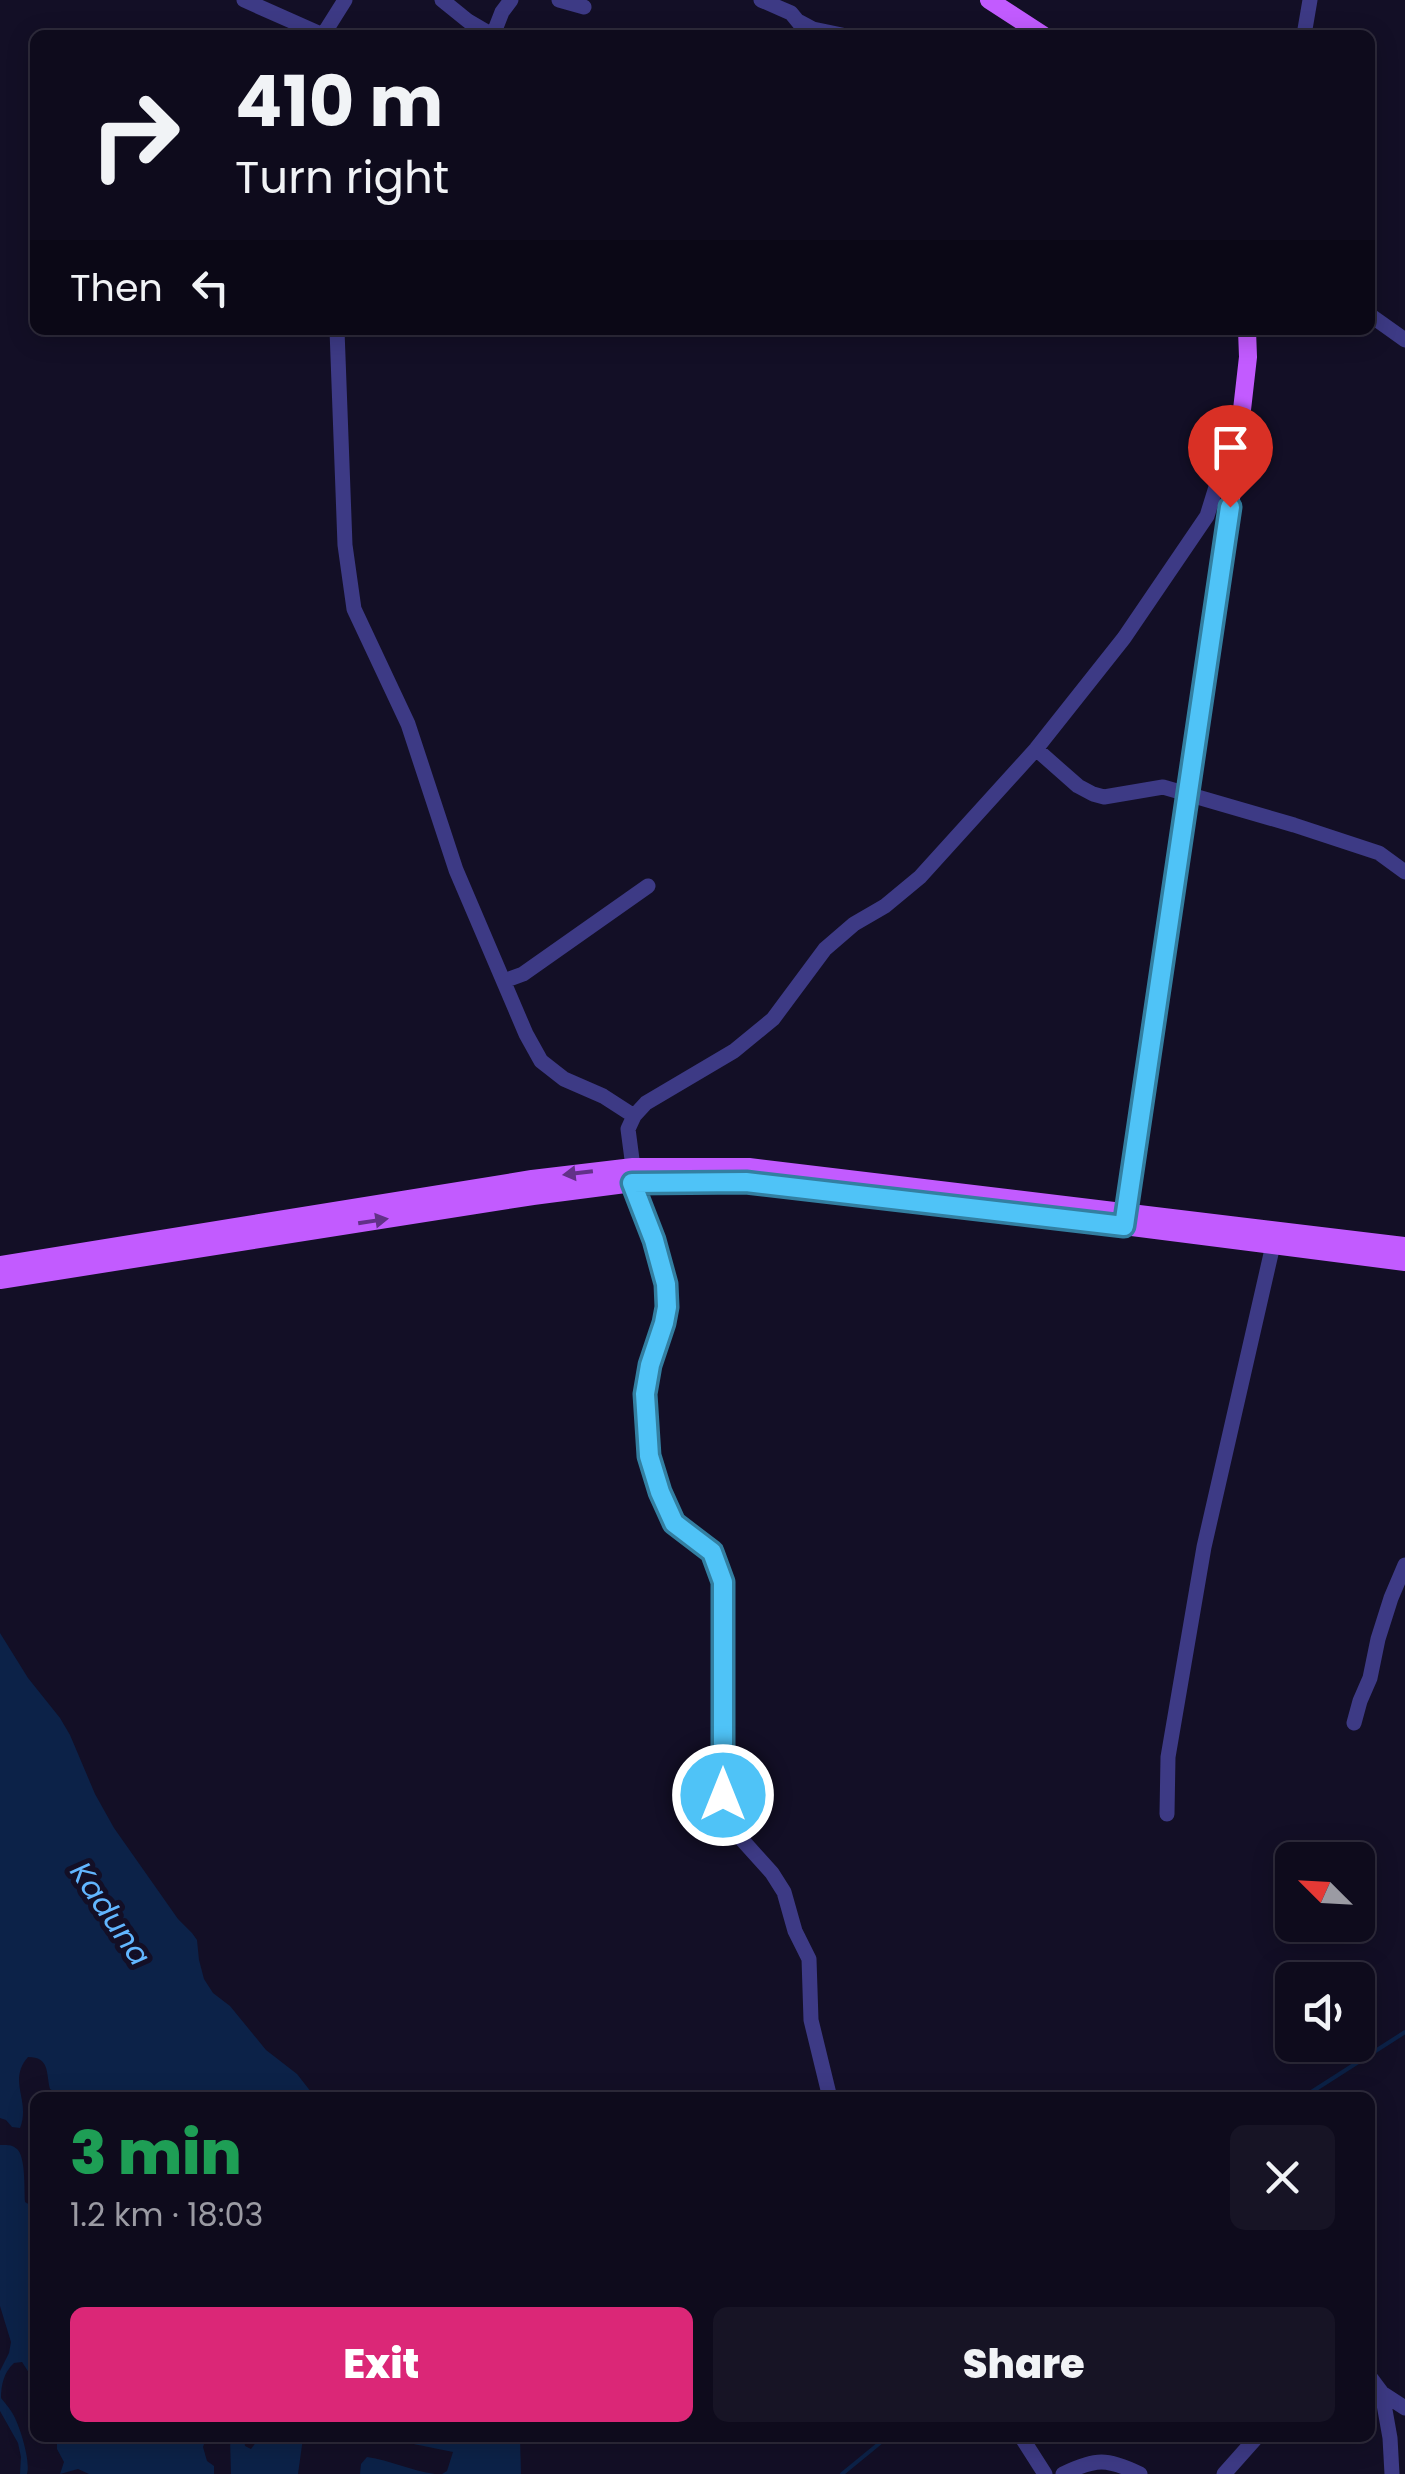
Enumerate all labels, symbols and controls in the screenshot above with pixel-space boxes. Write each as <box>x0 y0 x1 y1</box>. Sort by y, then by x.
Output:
text: 410 m <box>235 52 443 151</box>
icon: right <box>70 70 200 200</box>
text: Turn right <box>235 146 449 209</box>
icon: left <box>183 260 238 315</box>
text: Then <box>70 261 163 314</box>
pin <box>1188 405 1273 508</box>
icon: arrive <box>1203 420 1258 475</box>
one-way arrow <box>561 1165 593 1181</box>
one-way arrow <box>358 1213 389 1228</box>
position arrow <box>671 1743 775 1847</box>
north arrow <box>1275 1842 1375 1942</box>
map controls <box>1275 1842 1375 2062</box>
water label: Kaduna <box>60 1853 161 1974</box>
button: sound <box>1275 1962 1375 2062</box>
text: 3 min <box>70 2111 242 2195</box>
button: close <box>1230 2125 1335 2230</box>
text: 1.2 km · 18:03 <box>70 2192 263 2237</box>
button: Exit <box>70 2307 693 2422</box>
button: Share <box>713 2307 1335 2422</box>

